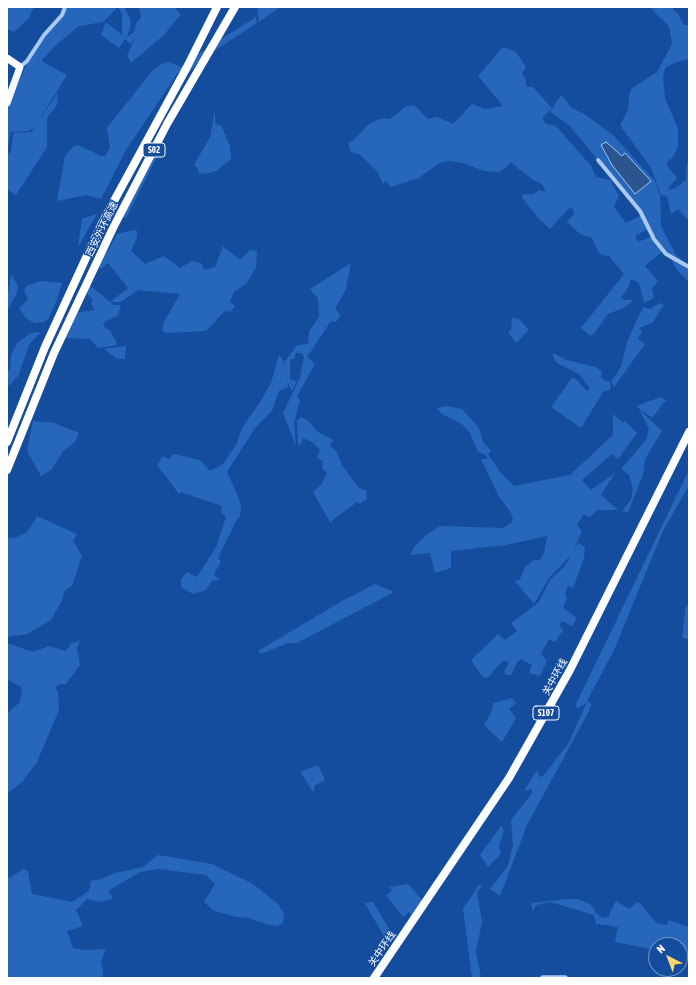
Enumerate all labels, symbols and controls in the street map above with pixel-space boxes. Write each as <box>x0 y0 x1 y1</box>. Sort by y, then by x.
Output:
road number: S02 <box>143 143 165 157</box>
street label: 西安外环高速 <box>83 199 121 259</box>
street label: 关中环线 <box>540 657 570 697</box>
road number: S107 <box>533 706 559 720</box>
street label: 关中环线 <box>366 929 398 969</box>
north arrow <box>648 937 688 977</box>
text: N <box>654 942 667 955</box>

